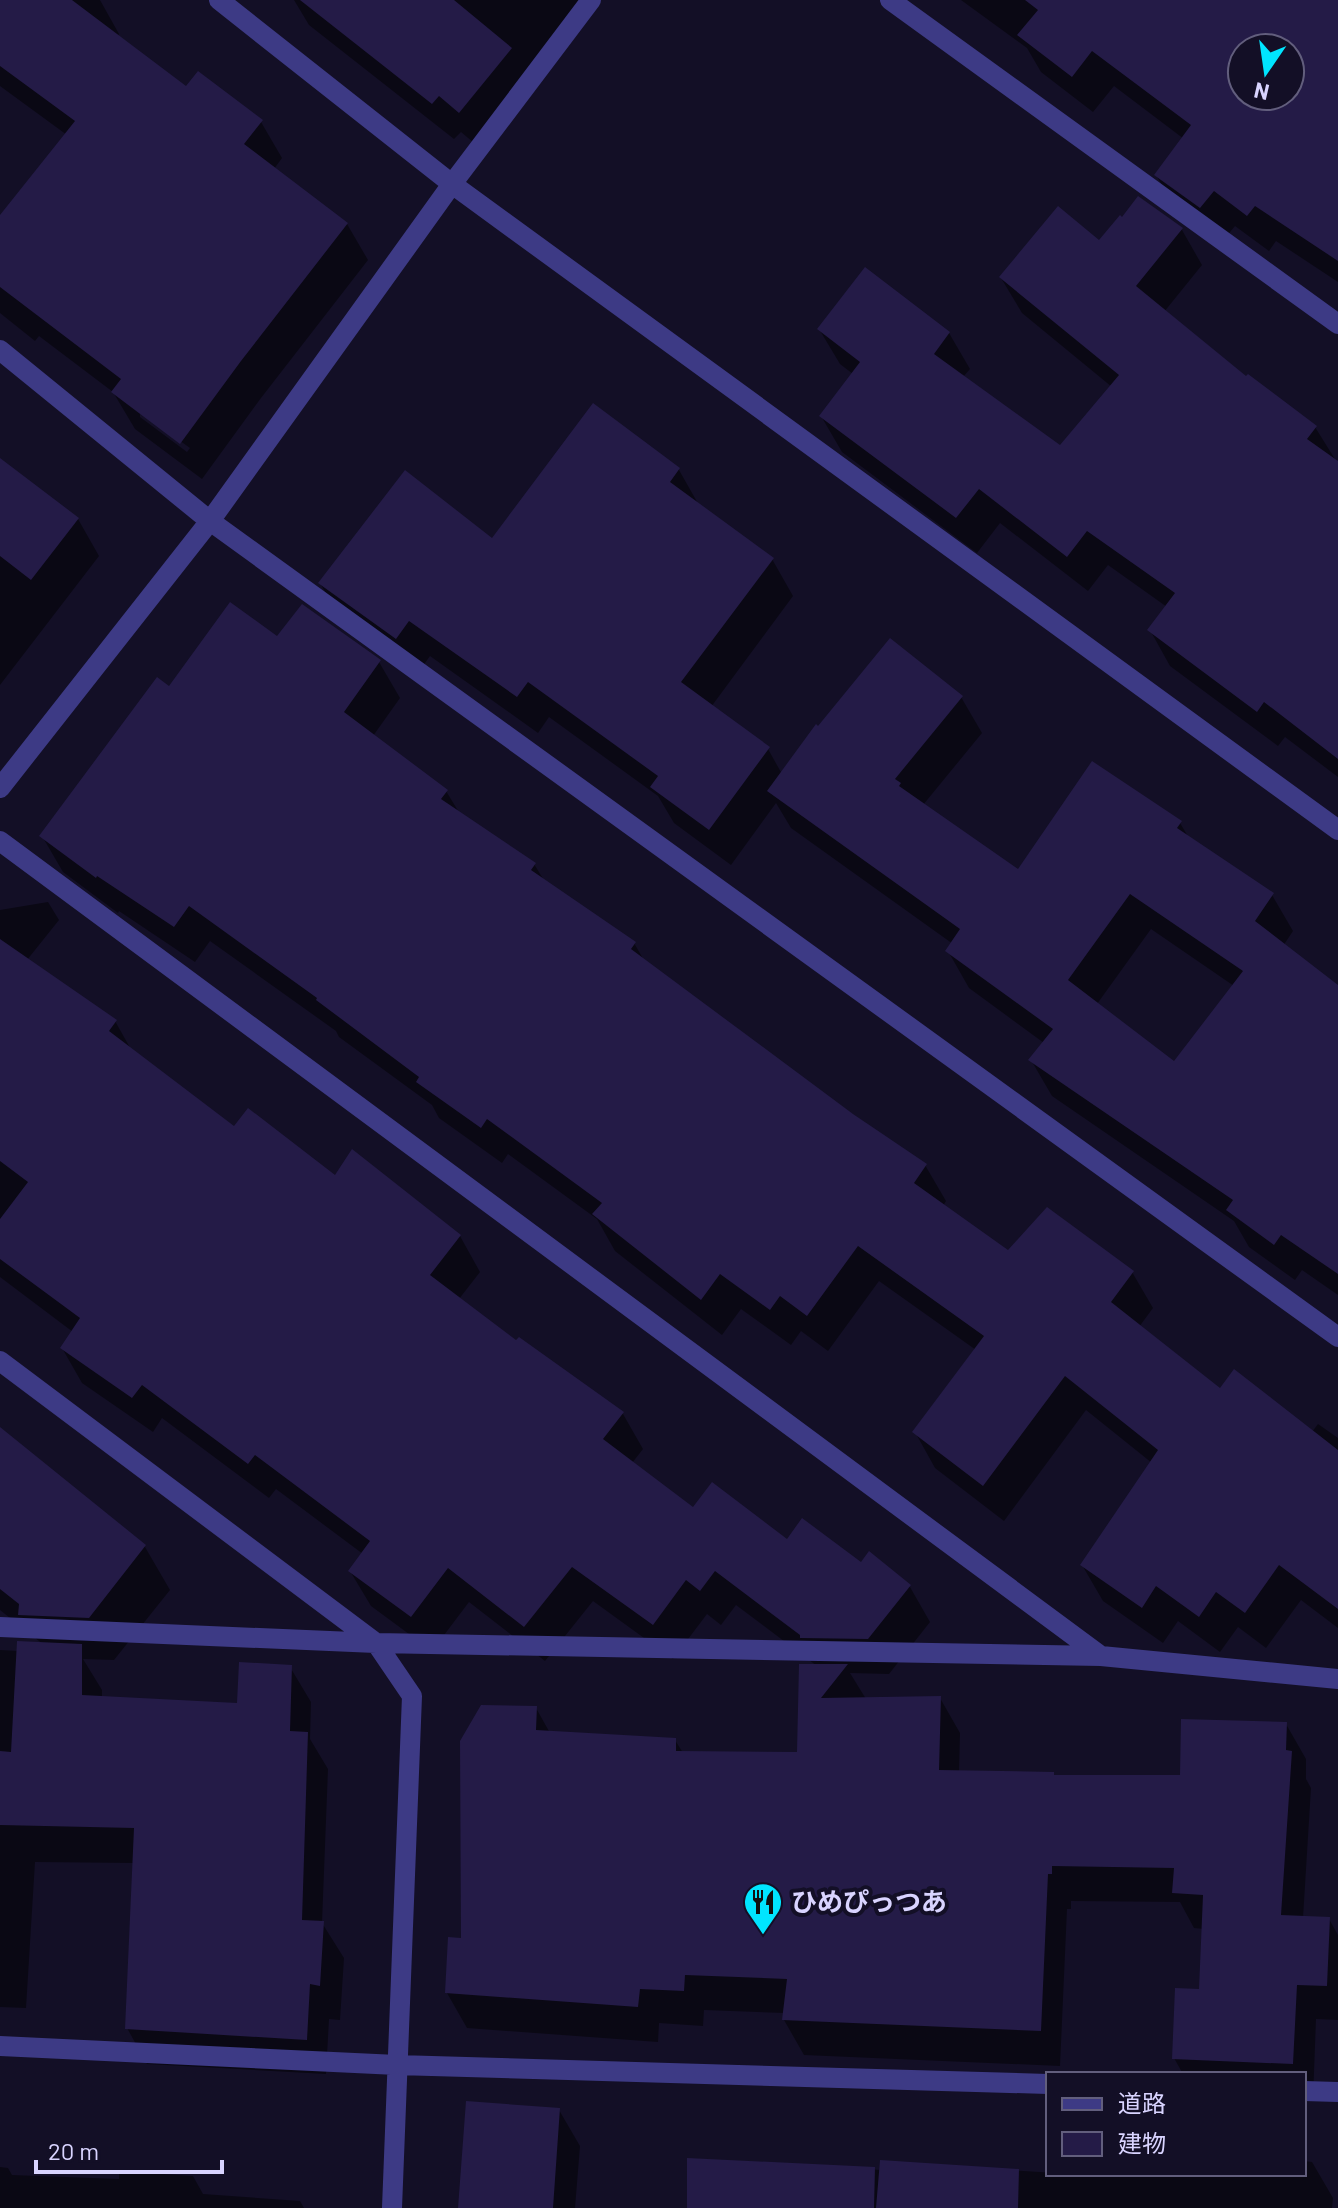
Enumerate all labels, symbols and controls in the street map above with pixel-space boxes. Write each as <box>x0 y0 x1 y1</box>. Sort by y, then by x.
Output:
north arrow <box>1226 32 1306 112</box>
text: N <box>1251 78 1271 107</box>
restaurant icon: ひめぴっつあ <box>742 1881 784 1936</box>
place label: ひめぴっつあ <box>791 1885 947 1916</box>
legend <box>1046 2072 1306 2176</box>
text: 道路 <box>1118 2088 1166 2117</box>
scale bar <box>36 2124 222 2174</box>
text: 建物 <box>1118 2128 1166 2157</box>
text: 20 m <box>48 2136 99 2165</box>

